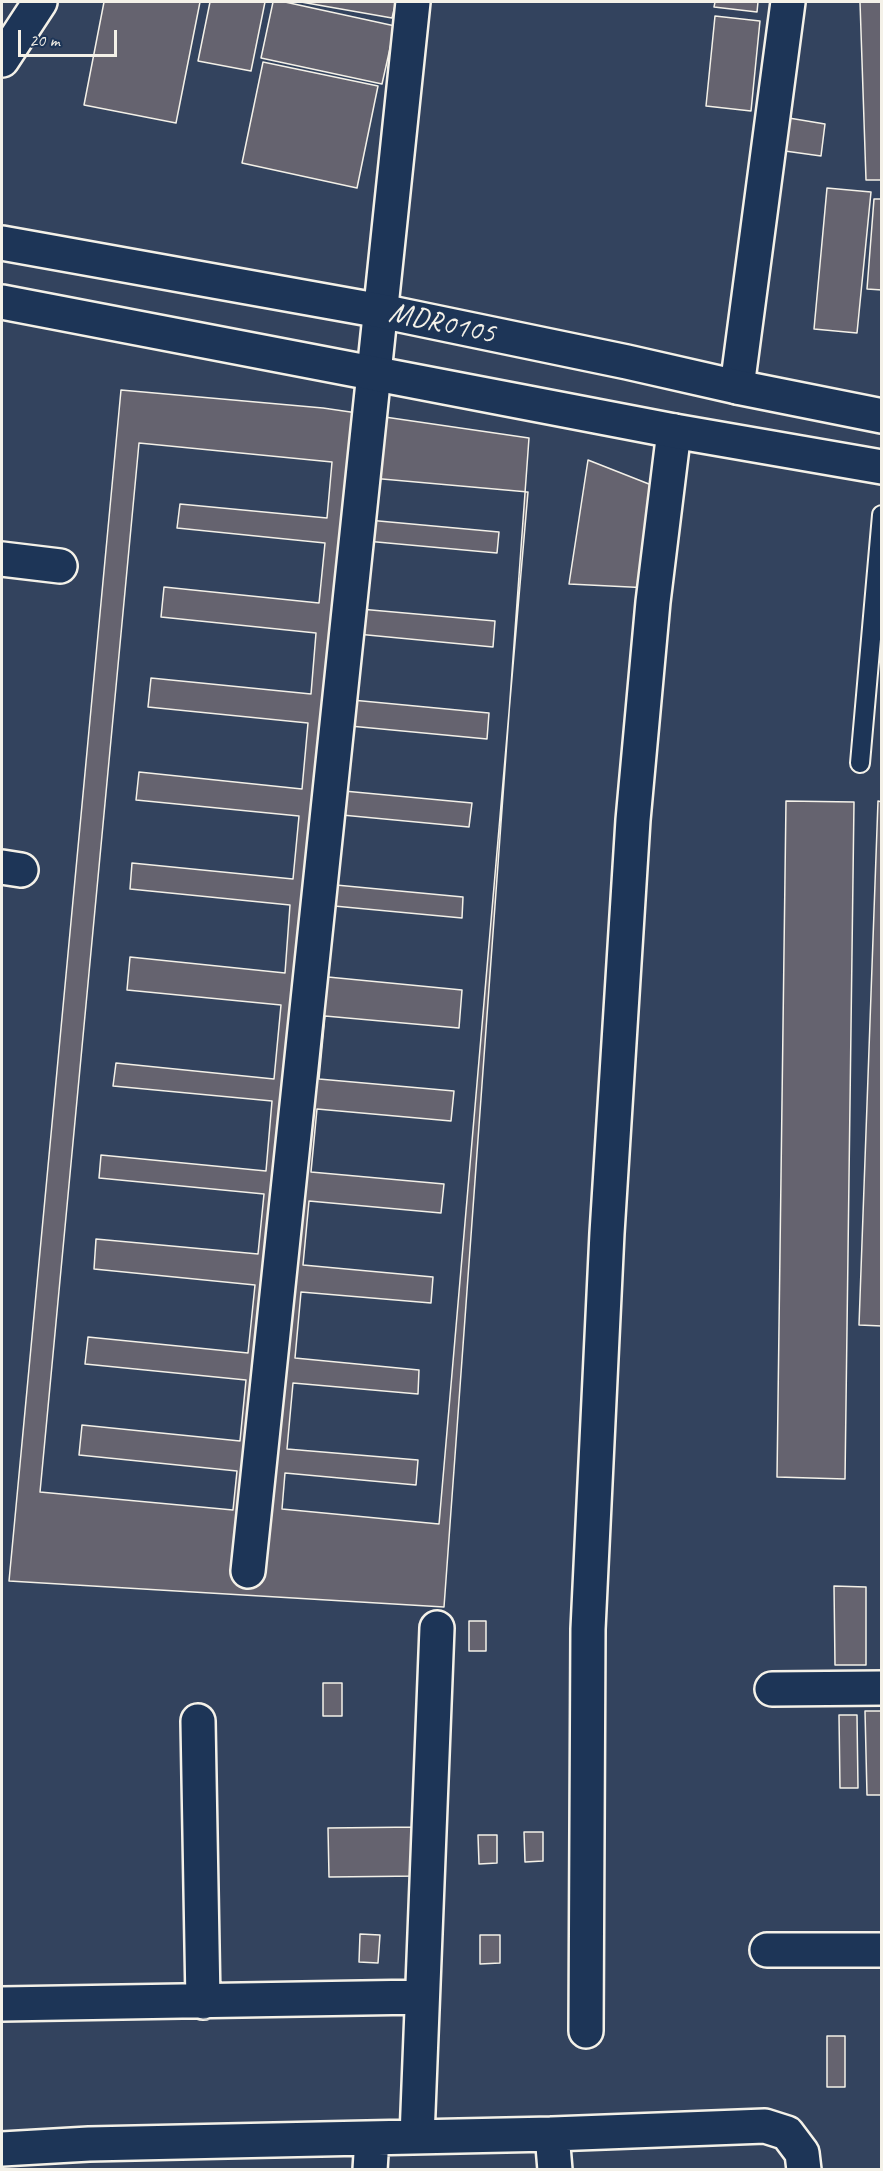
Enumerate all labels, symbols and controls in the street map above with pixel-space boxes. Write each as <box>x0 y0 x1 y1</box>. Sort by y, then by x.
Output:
scale bar <box>21 18 120 56</box>
text: 20 m <box>29 29 60 51</box>
street label: MDR0105 <box>386 295 498 353</box>

